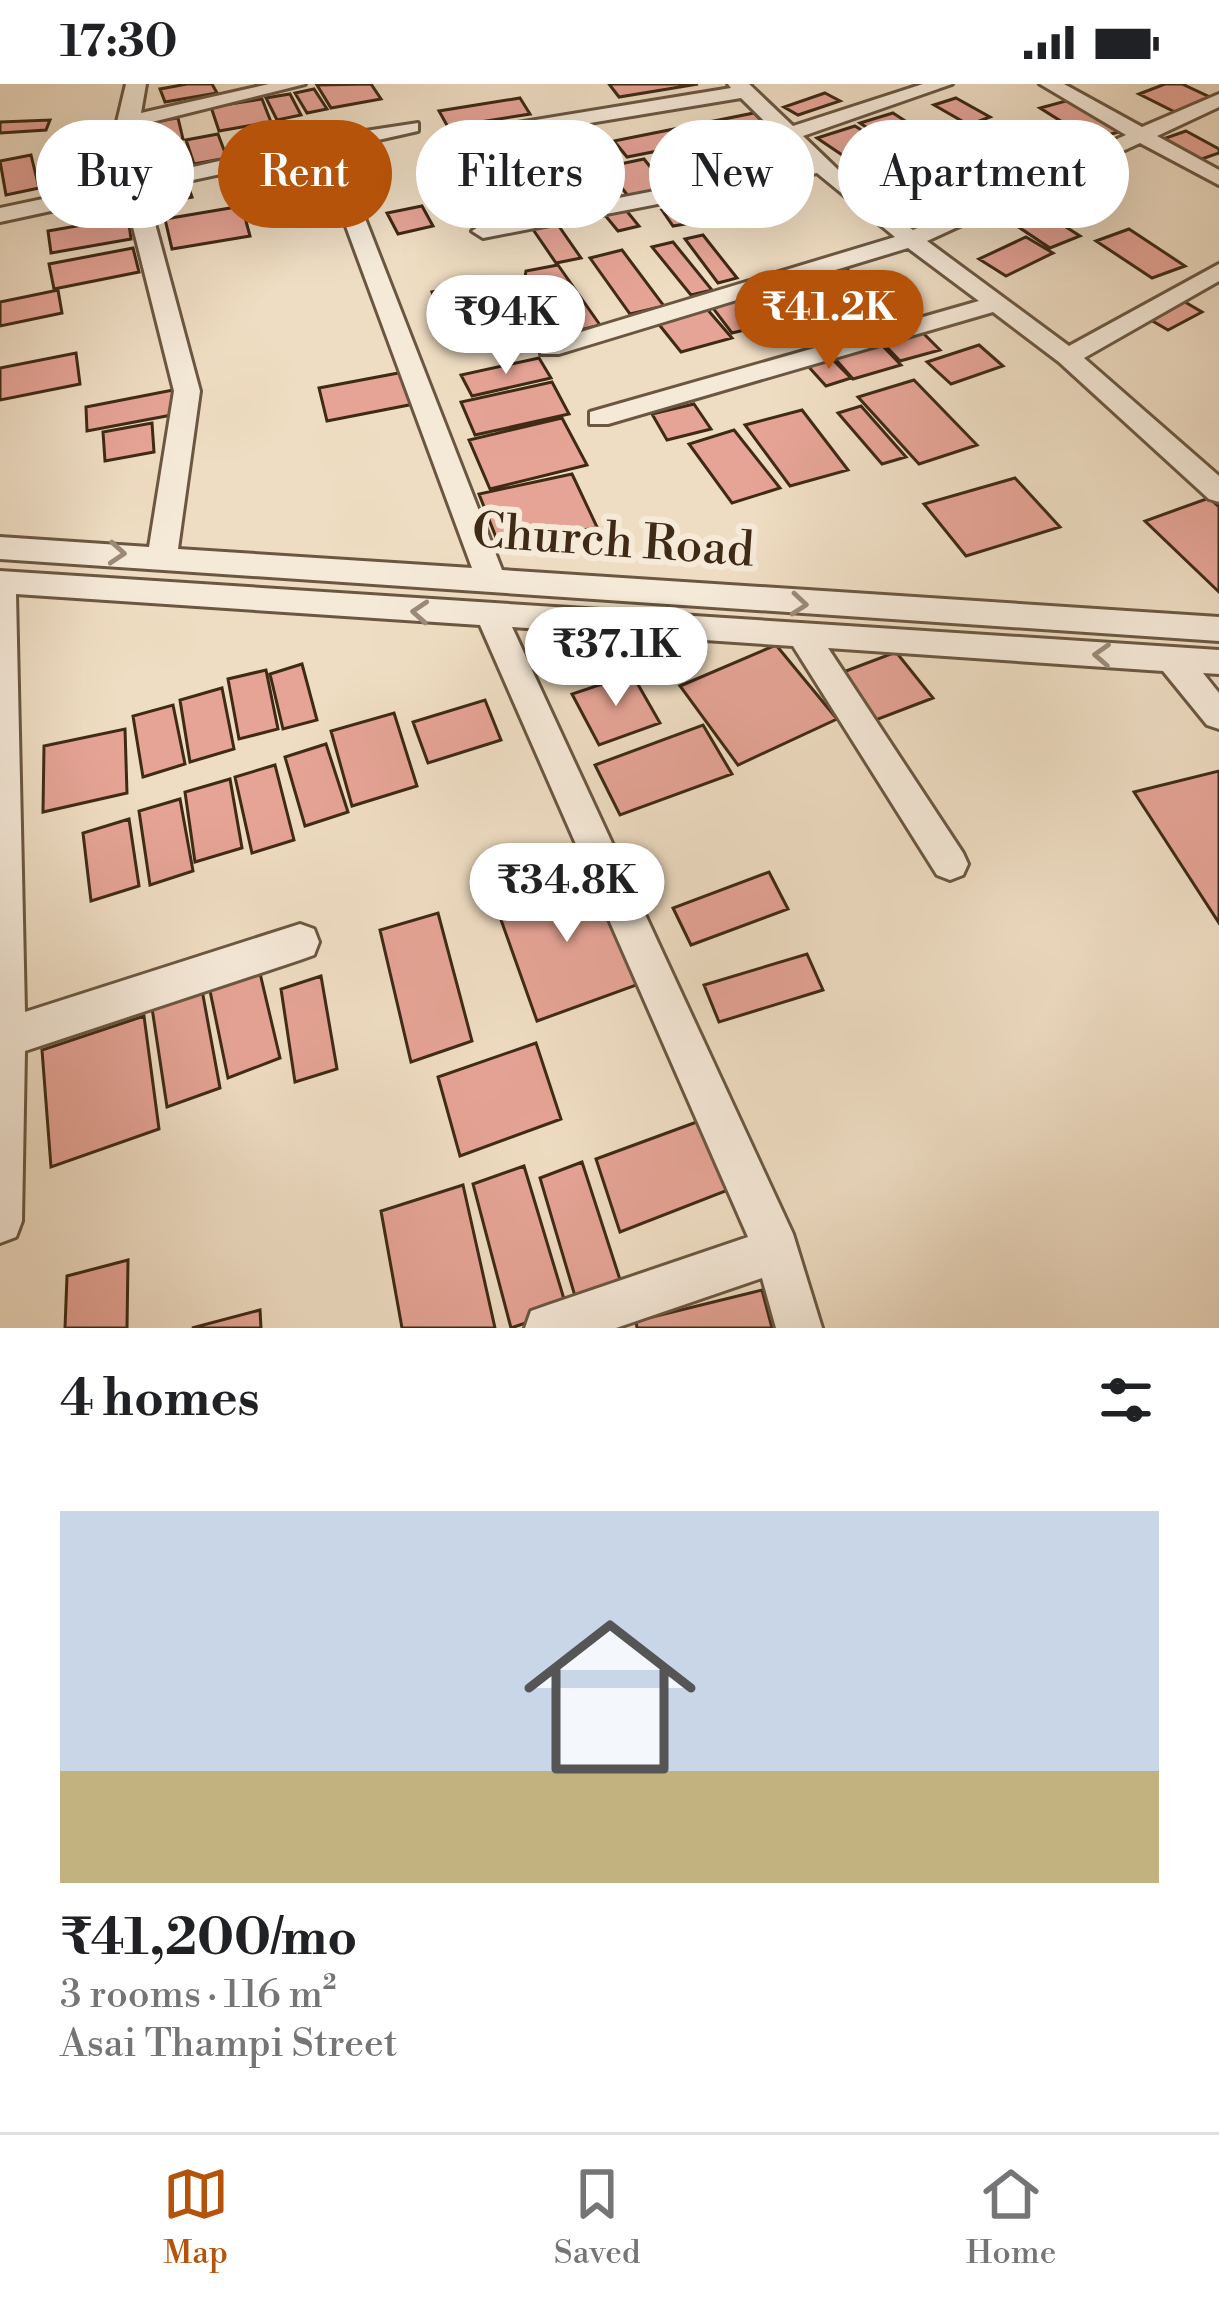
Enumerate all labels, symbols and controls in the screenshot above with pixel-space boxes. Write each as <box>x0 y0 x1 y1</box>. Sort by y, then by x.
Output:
text: 17:30 <box>60 14 178 71</box>
chip: Buy <box>36 120 194 228</box>
chip: Rent <box>218 120 392 228</box>
chip: Filters <box>416 120 625 228</box>
chip: New <box>649 120 814 228</box>
chip: Apartment <box>838 120 1129 228</box>
pin: ₹41.2K <box>731 270 927 372</box>
pin: ₹94K <box>435 275 577 377</box>
text: ₹41.2K <box>762 284 896 333</box>
text: ₹94K <box>453 289 559 338</box>
street label: Church Road <box>470 502 756 582</box>
one-way arrow <box>108 539 127 565</box>
one-way arrow <box>790 591 809 617</box>
one-way arrow <box>410 600 429 626</box>
pin: ₹37.1K <box>518 607 714 709</box>
text: ₹37.1K <box>552 621 680 670</box>
one-way arrow <box>1092 642 1111 668</box>
pin: ₹34.8K <box>469 843 665 945</box>
text: ₹34.8K <box>497 857 637 906</box>
icon: filters <box>1093 1367 1159 1433</box>
text: 4 homes <box>60 1368 260 1432</box>
icon: home <box>502 1589 718 1805</box>
text: ₹41,200/mo <box>60 1907 357 1971</box>
text: 3 rooms · 116 m² <box>60 1971 337 2020</box>
text: Asai Thampi Street <box>60 2020 398 2069</box>
tab: Map <box>163 2161 229 2274</box>
tab: Saved <box>554 2161 641 2274</box>
tab: Home <box>966 2161 1056 2274</box>

